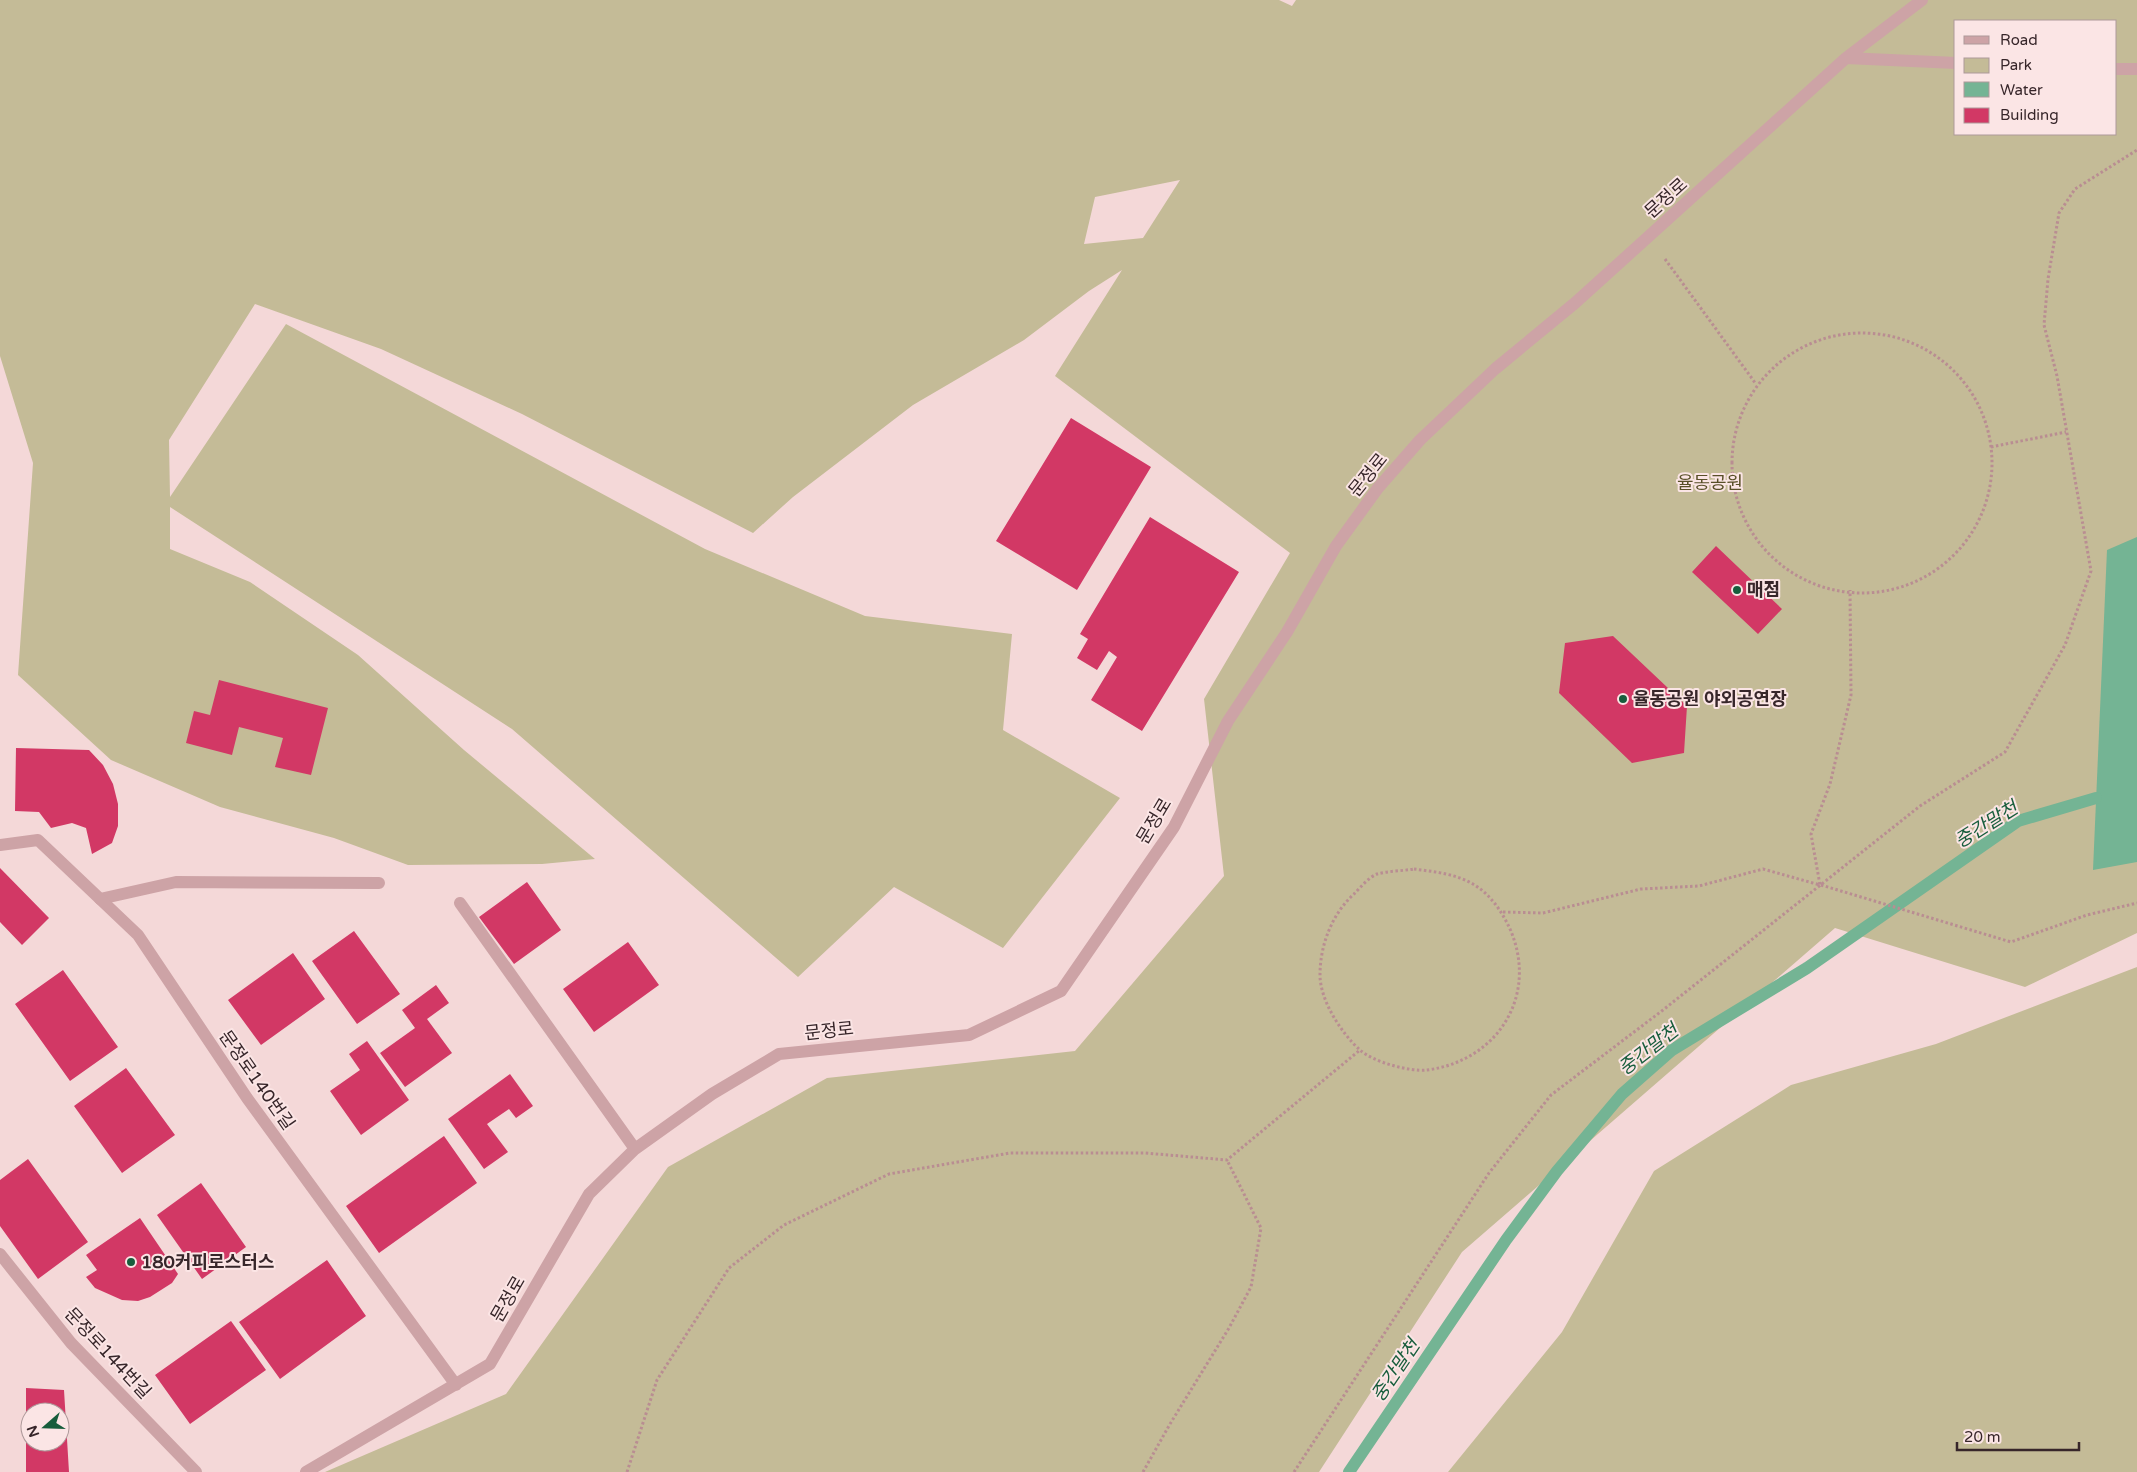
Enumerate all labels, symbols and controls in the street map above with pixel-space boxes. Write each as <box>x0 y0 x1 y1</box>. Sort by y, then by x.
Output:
legend <box>1954 20 2117 135</box>
text: Road <box>2000 31 2038 49</box>
text: Park <box>2000 56 2032 74</box>
text: Water <box>2000 81 2043 99</box>
text: Building <box>2000 106 2059 124</box>
street label: 문정로 <box>1640 173 1692 223</box>
street label: 문정로 <box>1344 449 1392 501</box>
park label: 율동공원 <box>1677 472 1743 494</box>
place label: 매점 <box>1747 579 1780 601</box>
marker: 매점 <box>1731 584 1743 596</box>
place label: 율동공원 야외공연장 <box>1633 688 1787 710</box>
marker: 율동공원 야외공연장 <box>1617 693 1629 705</box>
street label: 문정로 <box>1132 794 1176 848</box>
water label: 중간말천 <box>1951 796 2023 853</box>
street label: 문정로 <box>803 1017 855 1045</box>
water label: 중간말천 <box>1614 1019 1684 1080</box>
street label: 문정로140번길 <box>215 1026 299 1134</box>
place label: 180커피로스터스 <box>141 1251 274 1273</box>
marker: 180커피로스터스 <box>125 1256 137 1268</box>
street label: 문정로 <box>486 1272 530 1326</box>
street label: 문정로144번길 <box>60 1303 156 1403</box>
water label: 중간말천 <box>1367 1334 1425 1406</box>
north arrow <box>20 1402 70 1452</box>
scale bar <box>1957 1420 2080 1452</box>
text: N <box>23 1423 43 1439</box>
text: 20 m <box>1964 1428 2001 1446</box>

